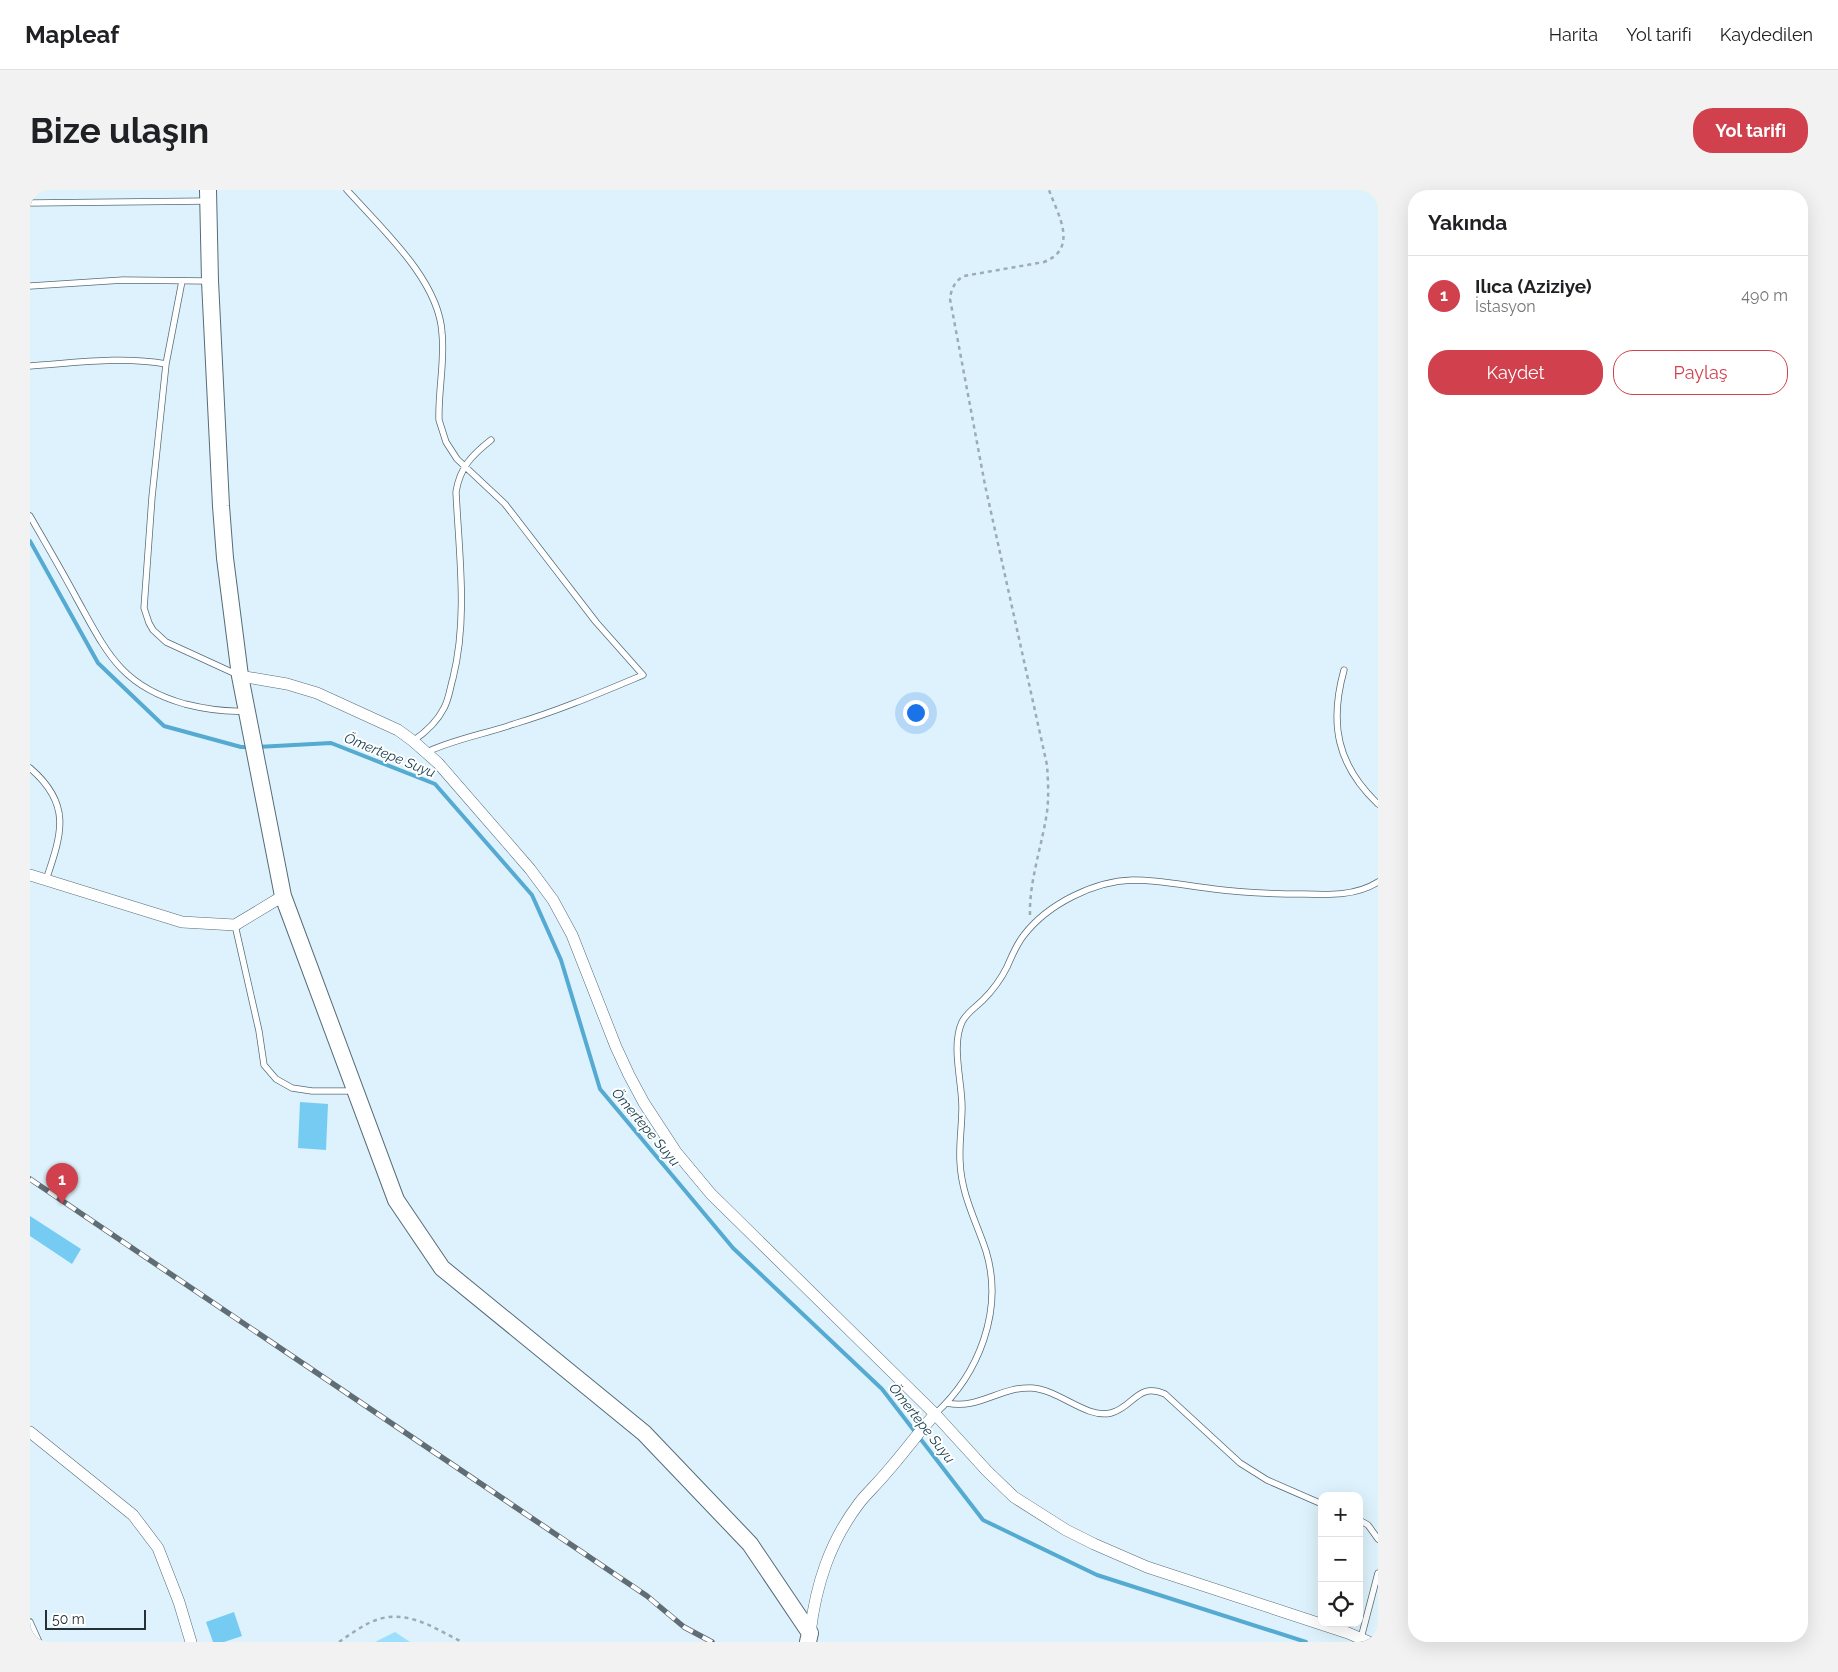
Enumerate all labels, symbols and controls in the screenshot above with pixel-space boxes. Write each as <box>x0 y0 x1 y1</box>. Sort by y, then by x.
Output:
text: Mapleaf <box>25 20 119 49</box>
text: Harita <box>1549 24 1598 45</box>
text: Yol tarifi <box>1626 24 1692 45</box>
text: Kaydedilen <box>1720 24 1813 45</box>
button: Yol tarifi <box>1693 108 1808 153</box>
text: Bize ulaşın <box>30 110 209 151</box>
text: Yakında <box>1428 210 1507 235</box>
text: Ilıca (Aziziye) <box>1475 275 1592 297</box>
text: 1 <box>1440 286 1448 305</box>
text: 490 m <box>1741 286 1788 305</box>
text: İstasyon <box>1475 297 1535 316</box>
button: Kaydet <box>1428 350 1603 395</box>
button: Paylaş <box>1613 350 1788 395</box>
your location <box>903 700 929 726</box>
water label: Ömertepe Suyu <box>342 728 439 781</box>
water label: Ömertepe Suyu <box>609 1084 685 1169</box>
pin: 1 <box>46 1163 78 1204</box>
water label: Ömertepe Suyu <box>886 1379 960 1466</box>
map controls <box>1318 1492 1363 1627</box>
button: + <box>1318 1492 1363 1537</box>
button: − <box>1318 1537 1363 1582</box>
button: locate <box>1318 1582 1363 1627</box>
scale bar <box>45 1607 146 1630</box>
text: 50 m <box>52 1611 85 1627</box>

